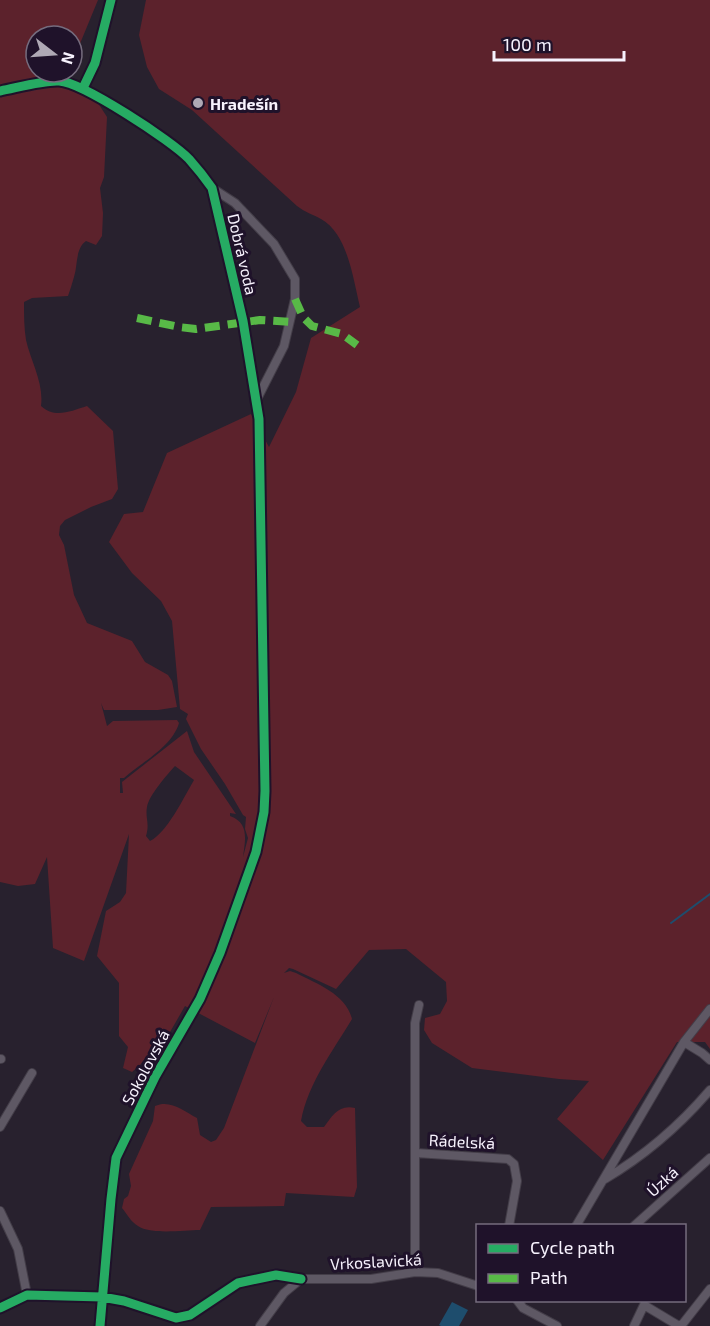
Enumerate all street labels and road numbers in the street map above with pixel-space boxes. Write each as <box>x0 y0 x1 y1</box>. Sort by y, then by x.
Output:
street label: Dobrá voda <box>224 212 262 296</box>
street label: Sokolovská <box>117 1026 173 1108</box>
street label: Rádelská <box>428 1130 496 1152</box>
street label: Úzká <box>642 1162 682 1200</box>
street label: Vrkoslavická <box>330 1249 422 1273</box>

